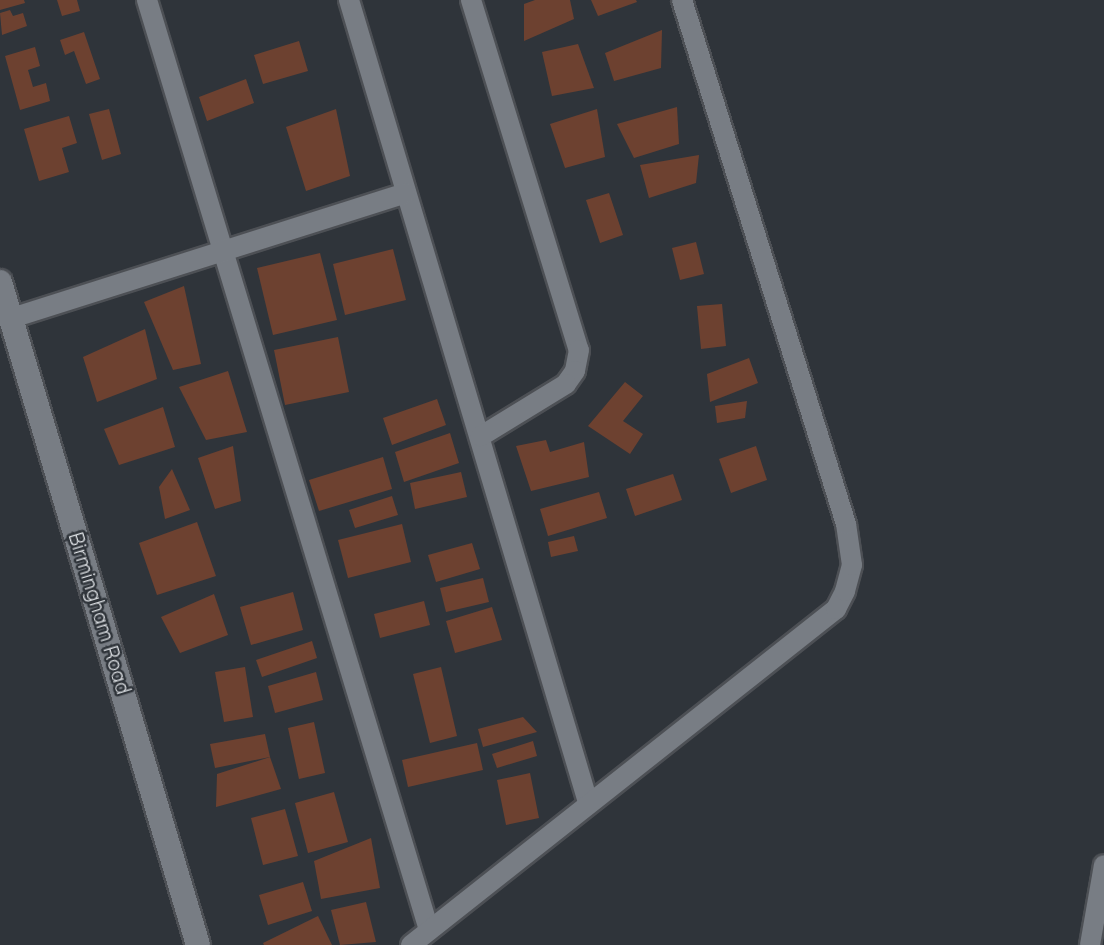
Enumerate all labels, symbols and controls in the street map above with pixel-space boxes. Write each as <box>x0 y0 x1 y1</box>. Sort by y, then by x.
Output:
street label: Birmingham Road <box>64 529 136 697</box>

